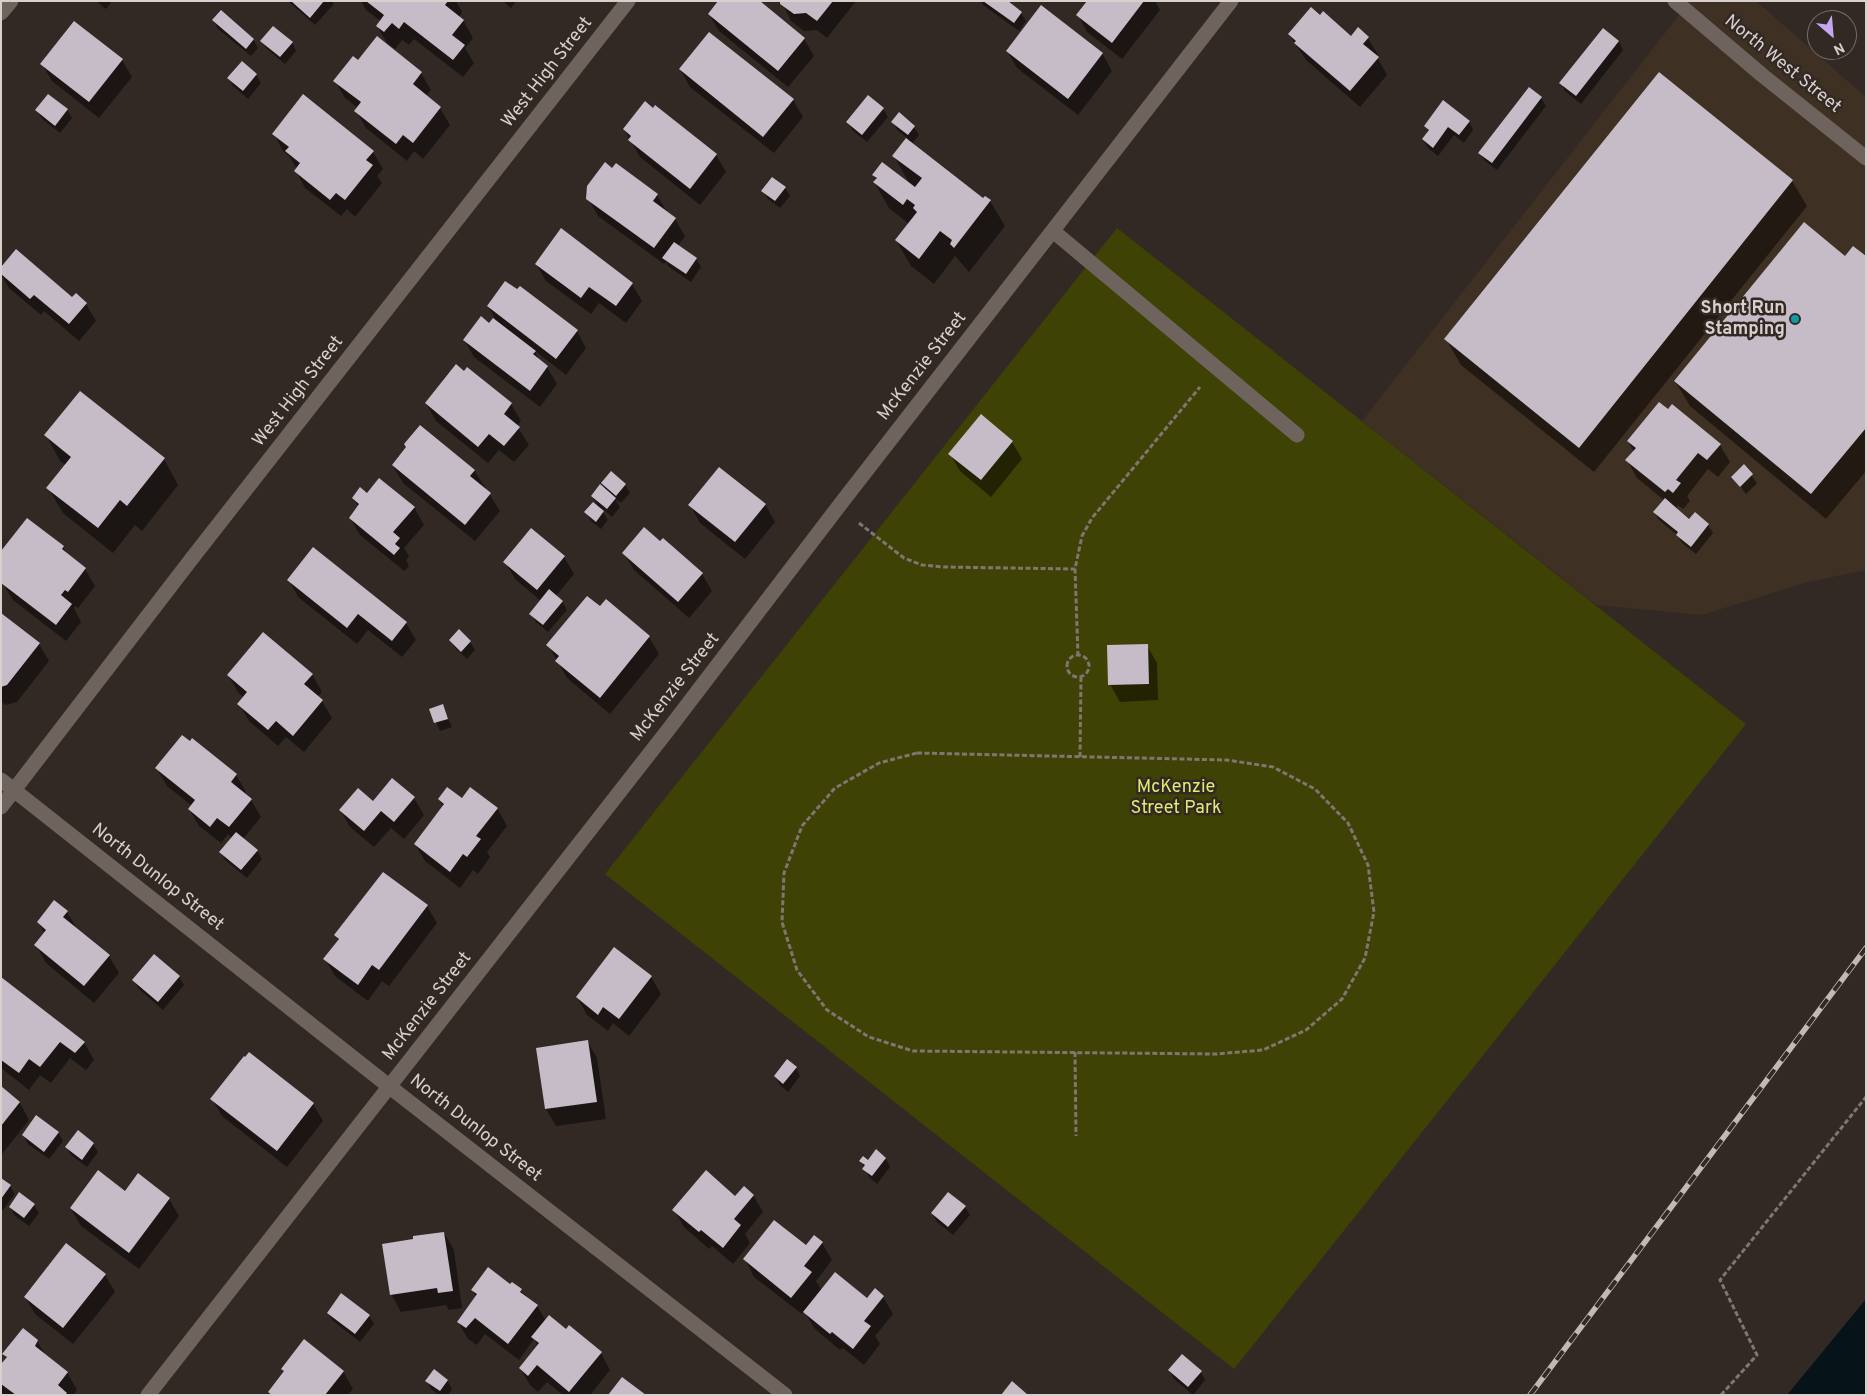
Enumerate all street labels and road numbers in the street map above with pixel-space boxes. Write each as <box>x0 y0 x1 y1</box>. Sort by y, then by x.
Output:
street label: North West Street <box>1719 11 1845 119</box>
street label: West High Street <box>498 13 598 133</box>
street label: McKenzie Street <box>874 308 972 426</box>
street label: West High Street <box>249 332 349 452</box>
street label: McKenzie Street <box>627 629 725 747</box>
street label: North Dunlop Street <box>86 820 228 936</box>
street label: McKenzie Street <box>379 948 477 1066</box>
street label: North Dunlop Street <box>404 1071 546 1187</box>

